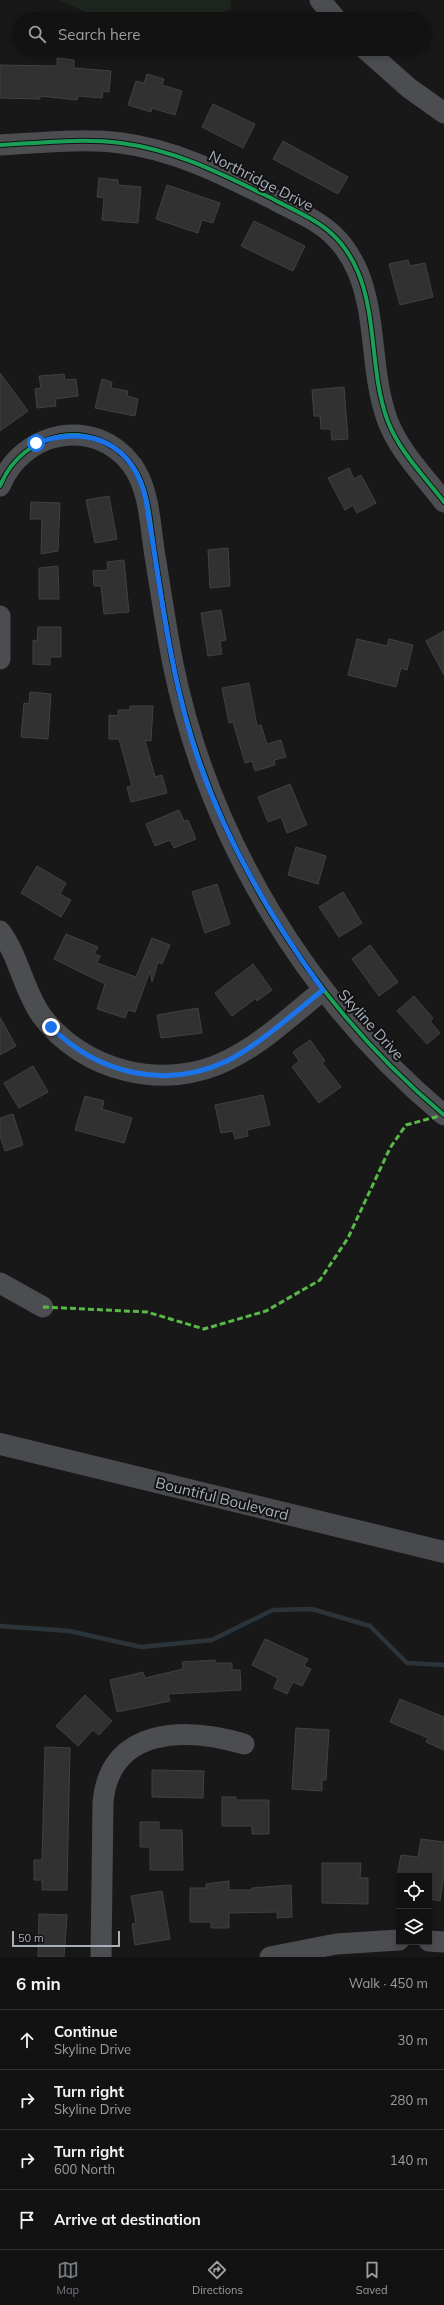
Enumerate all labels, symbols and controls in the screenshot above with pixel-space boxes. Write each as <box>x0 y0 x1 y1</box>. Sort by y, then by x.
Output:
search box <box>12 12 432 56</box>
icon: search <box>26 23 48 45</box>
text: Search here <box>58 25 140 44</box>
street label: Northridge Drive <box>206 146 317 215</box>
route start <box>27 434 45 452</box>
street label: Skyline Drive <box>335 985 408 1064</box>
route end <box>42 1018 60 1036</box>
street label: Bountiful Boulevard <box>154 1473 291 1524</box>
map controls <box>396 1873 432 1945</box>
button: locate <box>396 1873 432 1909</box>
button: layers <box>396 1909 432 1945</box>
scale bar <box>12 1929 120 1948</box>
text: 50 m <box>18 1931 44 1945</box>
text: 6 min <box>16 1973 61 1994</box>
text: Walk · 450 m <box>349 1975 428 1991</box>
text: Continue <box>54 2022 117 2041</box>
icon: ahead <box>16 2029 38 2051</box>
text: 30 m <box>398 2032 428 2048</box>
text: Skyline Drive <box>54 2041 131 2057</box>
text: Turn right <box>54 2082 124 2101</box>
icon: right <box>16 2089 38 2111</box>
text: 280 m <box>390 2092 428 2108</box>
text: Skyline Drive <box>54 2101 131 2117</box>
text: Turn right <box>54 2142 124 2161</box>
icon: right <box>16 2149 38 2171</box>
text: 140 m <box>390 2152 428 2168</box>
text: 600 North <box>54 2161 115 2177</box>
icon: arrive <box>16 2209 38 2231</box>
text: Arrive at destination <box>54 2210 201 2229</box>
tab: Map <box>56 2259 79 2297</box>
tab: Directions <box>192 2259 243 2297</box>
tab: Saved <box>356 2259 388 2297</box>

